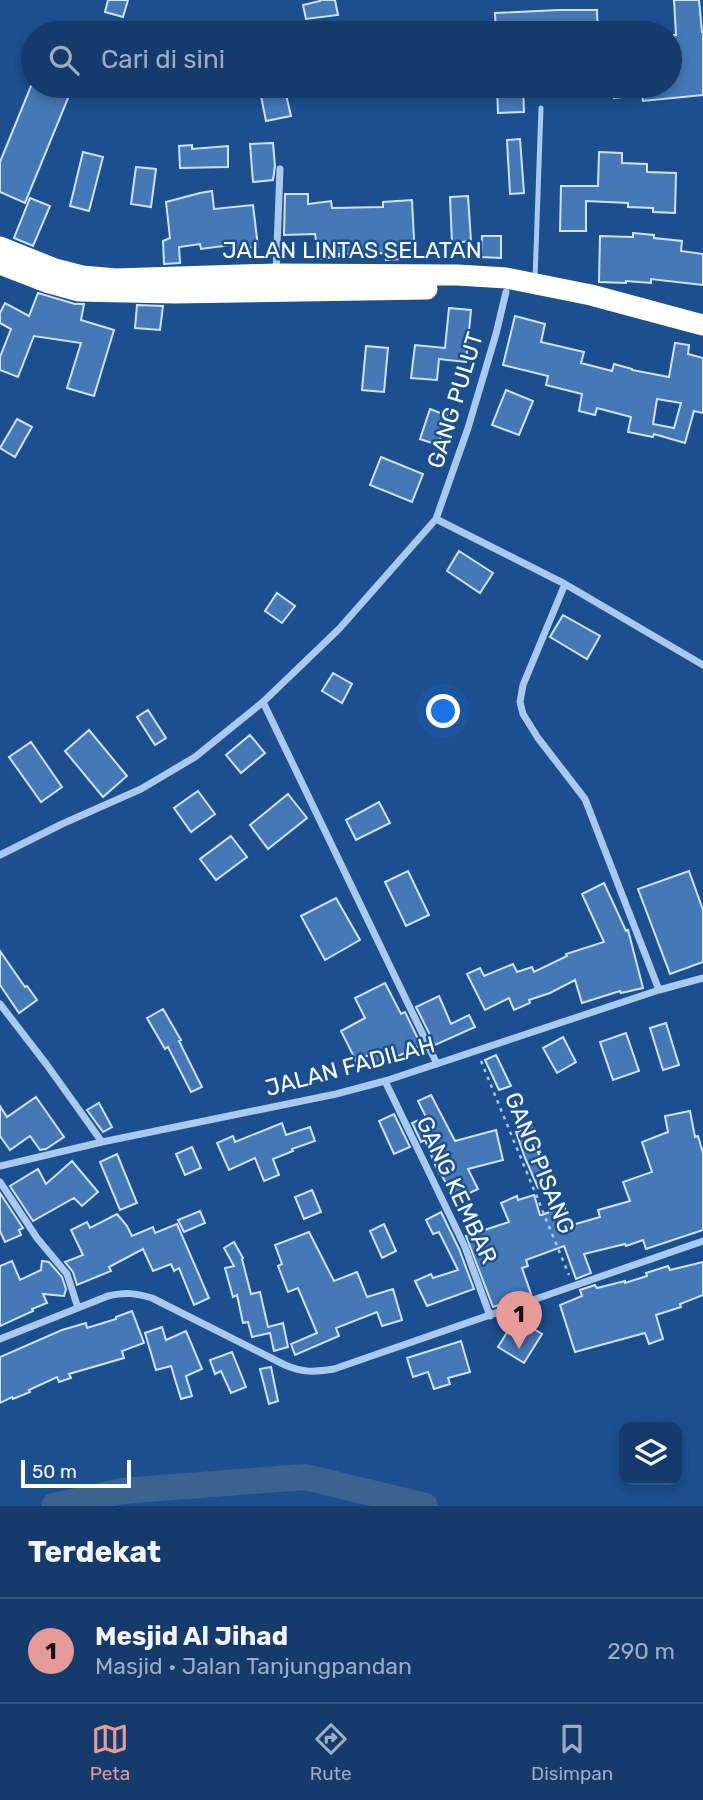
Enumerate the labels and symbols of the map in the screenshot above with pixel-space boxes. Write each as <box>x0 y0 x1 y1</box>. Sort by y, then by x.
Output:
street label: JALAN LINTAS SELATAN <box>222 236 482 264</box>
street label: GANG PULUT <box>421 329 489 471</box>
your location <box>426 694 460 728</box>
street label: JALAN FADILAH <box>262 1030 438 1102</box>
street label: GANG PISANG <box>499 1088 581 1238</box>
street label: GANG KEMBAR <box>411 1112 503 1268</box>
pin: 1 <box>496 1291 542 1349</box>
scale bar <box>21 1457 131 1489</box>

